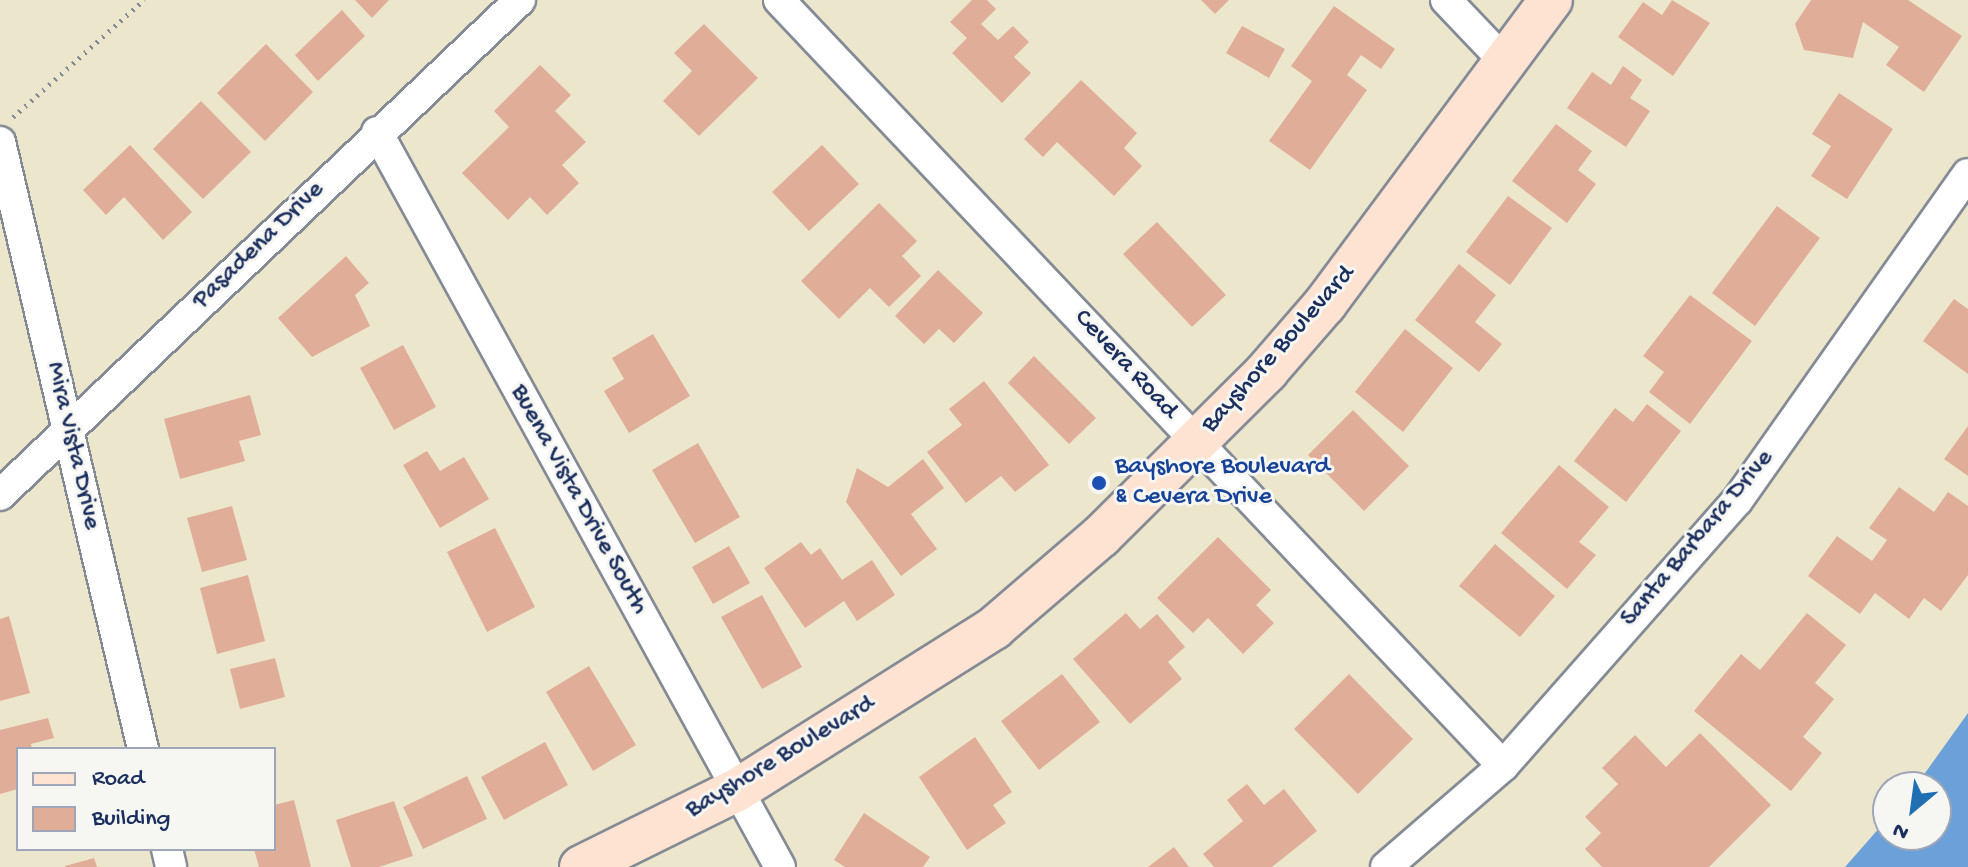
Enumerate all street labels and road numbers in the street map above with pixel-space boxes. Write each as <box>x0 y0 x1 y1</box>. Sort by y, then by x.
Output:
street label: Pasadena Drive <box>187 175 331 317</box>
street label: Bayshore Boulevard <box>1196 260 1362 440</box>
street label: Cevera Road <box>1066 304 1184 426</box>
street label: Mira Vista Drive <box>38 359 106 533</box>
street label: Buena Vista Drive South <box>502 380 654 620</box>
street label: Santa Barbara Drive <box>1615 444 1781 634</box>
street label: Bayshore Boulevard <box>681 689 881 827</box>

